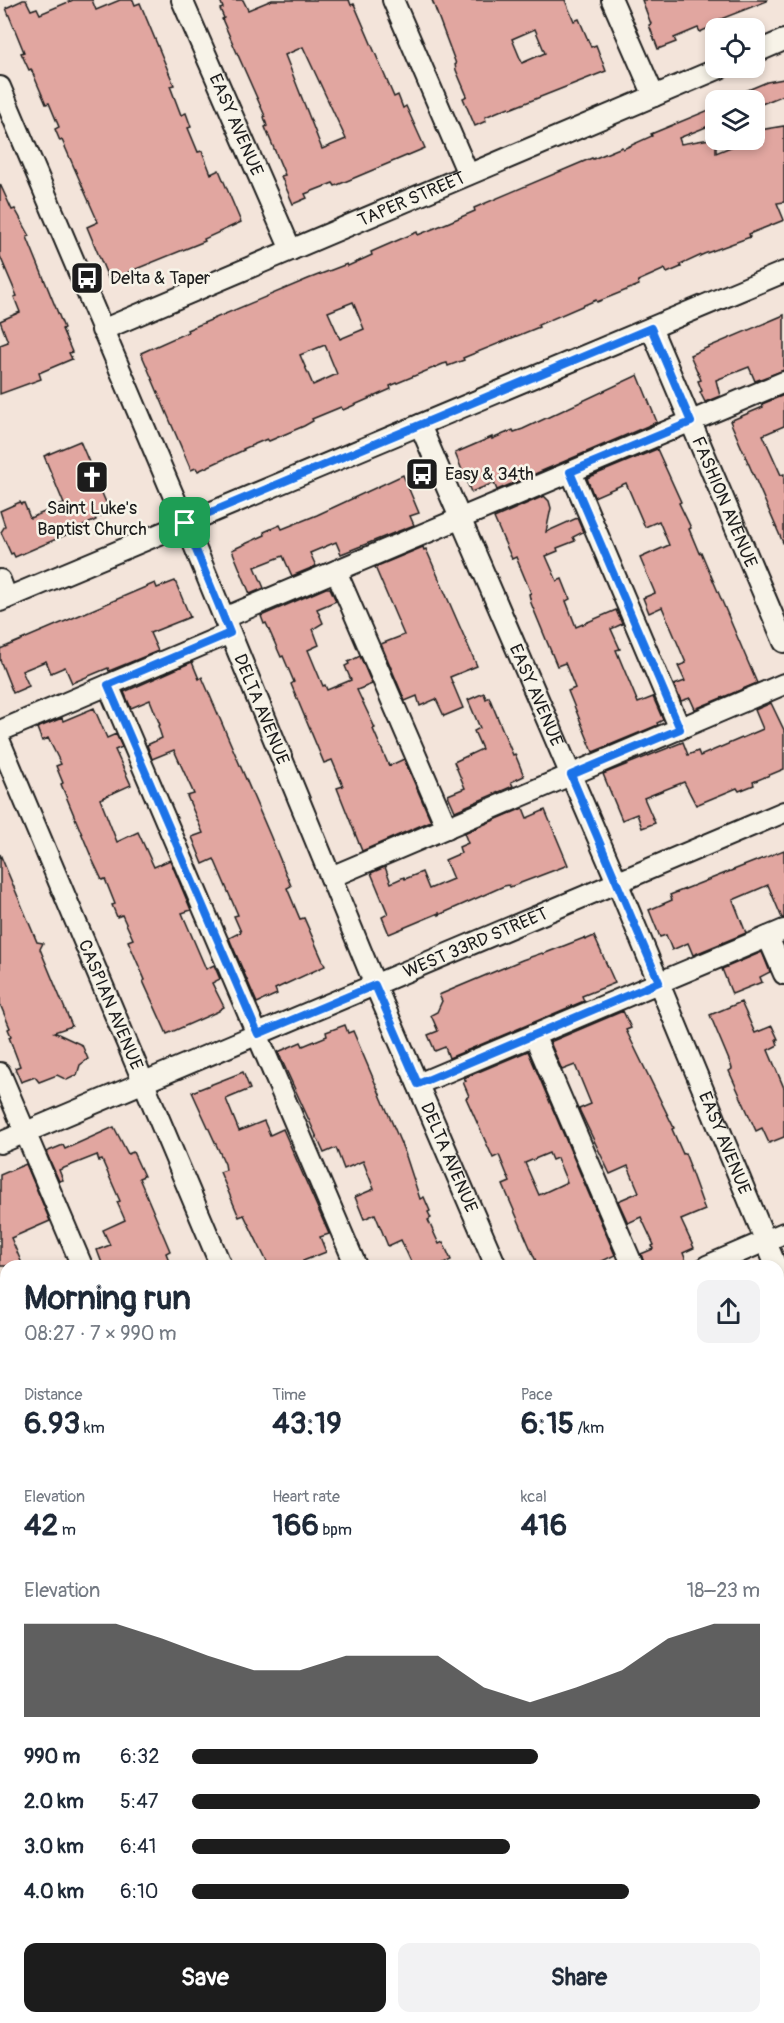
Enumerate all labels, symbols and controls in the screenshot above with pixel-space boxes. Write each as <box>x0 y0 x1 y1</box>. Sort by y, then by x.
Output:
map controls <box>705 18 765 150</box>
button: locate <box>705 18 765 78</box>
street label: EASY AVENUE <box>204 70 269 179</box>
button: layers <box>705 90 765 150</box>
street label: TAPER STREET <box>354 166 469 232</box>
bus stop icon: Delta & Taper <box>69 260 105 296</box>
place label: Delta & Taper <box>110 267 211 290</box>
street label: FASHION AVENUE <box>687 433 763 571</box>
bus stop icon: Easy & 34th <box>404 456 440 492</box>
church icon: Saint Luke's Baptist Church <box>74 459 110 495</box>
place label: Easy & 34th <box>445 463 534 486</box>
place label: Saint Luke's Baptist Church <box>37 497 147 541</box>
pin <box>159 497 210 548</box>
icon: arrive <box>168 506 201 539</box>
street label: EASY AVENUE <box>504 640 569 750</box>
street label: DELTA AVENUE <box>229 650 295 768</box>
street label: WEST 33RD STREET <box>400 902 551 983</box>
street label: CASPIAN AVENUE <box>73 936 148 1073</box>
street label: EASY AVENUE <box>693 1088 757 1198</box>
street label: DELTA AVENUE <box>415 1099 483 1216</box>
text: Morning run <box>24 1278 191 1319</box>
button: share <box>697 1280 760 1343</box>
text: 08:27 · 7 × 990 m <box>24 1321 177 1346</box>
text: Distance <box>24 1385 83 1405</box>
text: Time <box>272 1385 306 1405</box>
text: Pace <box>521 1385 552 1405</box>
text: 6.93 <box>24 1405 80 1442</box>
text: 43:19 <box>272 1405 342 1442</box>
text: 6:15 <box>521 1405 574 1442</box>
text: km <box>80 1418 105 1438</box>
text: /km <box>574 1418 604 1438</box>
text: Elevation <box>24 1487 85 1507</box>
text: Heart rate <box>272 1487 340 1507</box>
text: kcal <box>521 1487 547 1507</box>
text: 42 <box>24 1507 58 1544</box>
text: 166 <box>272 1507 319 1544</box>
text: 416 <box>521 1507 567 1544</box>
text: m <box>58 1520 76 1540</box>
text: bpm <box>319 1520 352 1540</box>
text: Elevation <box>24 1578 100 1603</box>
text: 18–23 m <box>686 1578 760 1603</box>
text: 990 m <box>24 1744 80 1769</box>
text: 6:32 <box>120 1744 159 1769</box>
text: 2.0 km <box>24 1789 84 1814</box>
text: 5:47 <box>120 1789 158 1814</box>
text: 3.0 km <box>24 1834 84 1859</box>
text: 6:41 <box>120 1834 156 1859</box>
text: 4.0 km <box>24 1879 84 1904</box>
text: 6:10 <box>120 1879 158 1904</box>
button: Save <box>24 1943 386 2012</box>
button: Share <box>398 1943 760 2012</box>

